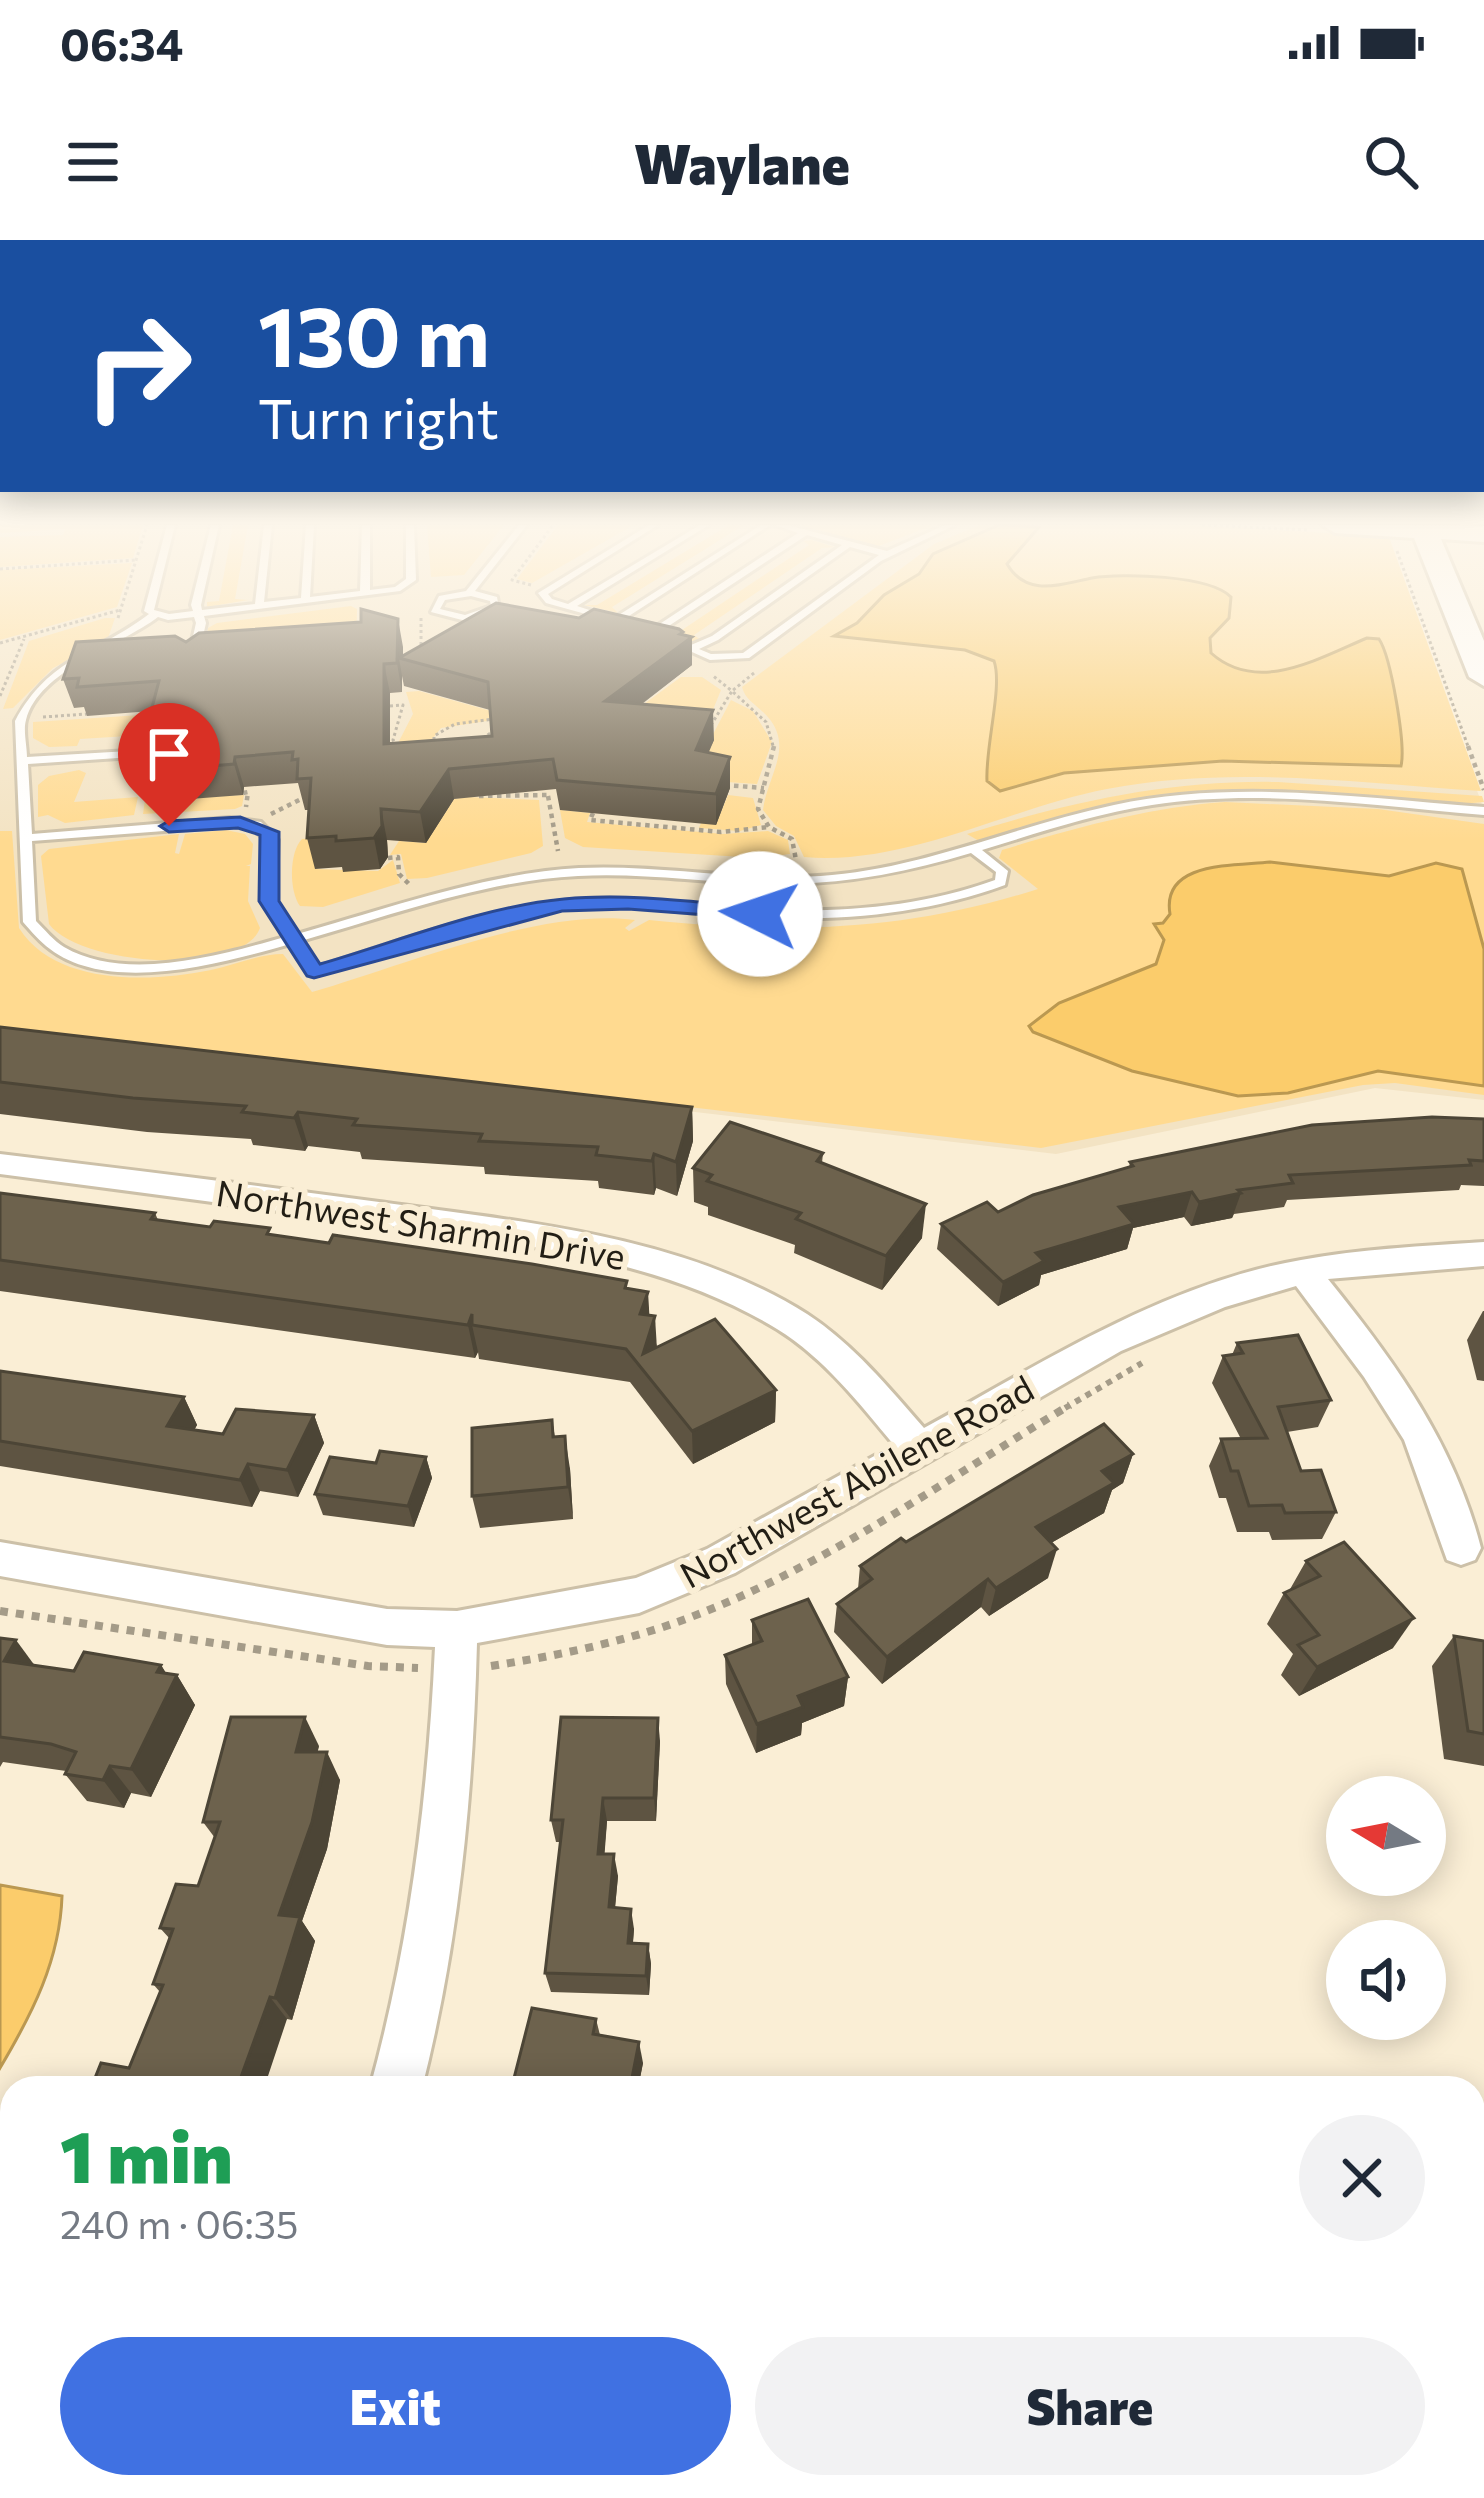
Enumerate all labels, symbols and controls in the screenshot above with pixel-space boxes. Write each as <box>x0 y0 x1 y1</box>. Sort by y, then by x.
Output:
text: 06:34 <box>60 15 183 70</box>
icon: menu <box>60 129 126 195</box>
text: Waylane <box>634 129 850 195</box>
icon: search <box>1358 129 1424 195</box>
text: 130 m <box>258 282 490 384</box>
icon: right <box>60 288 216 444</box>
text: Turn right <box>258 384 499 450</box>
pin <box>118 703 220 826</box>
icon: arrive <box>136 721 202 787</box>
position arrow <box>697 851 823 977</box>
street label: Northwest Sharmin Drive <box>213 1169 629 1277</box>
street label: Northwest Abilene Road <box>672 1364 1040 1596</box>
north arrow <box>1326 1776 1446 1896</box>
map controls <box>1326 1776 1446 2040</box>
button: sound <box>1326 1920 1446 2040</box>
text: 1 min <box>60 2110 233 2198</box>
button: close <box>1299 2115 1425 2241</box>
text: 240 m · 06:35 <box>60 2199 298 2247</box>
button: Exit <box>60 2337 731 2475</box>
button: Share <box>755 2337 1425 2475</box>

